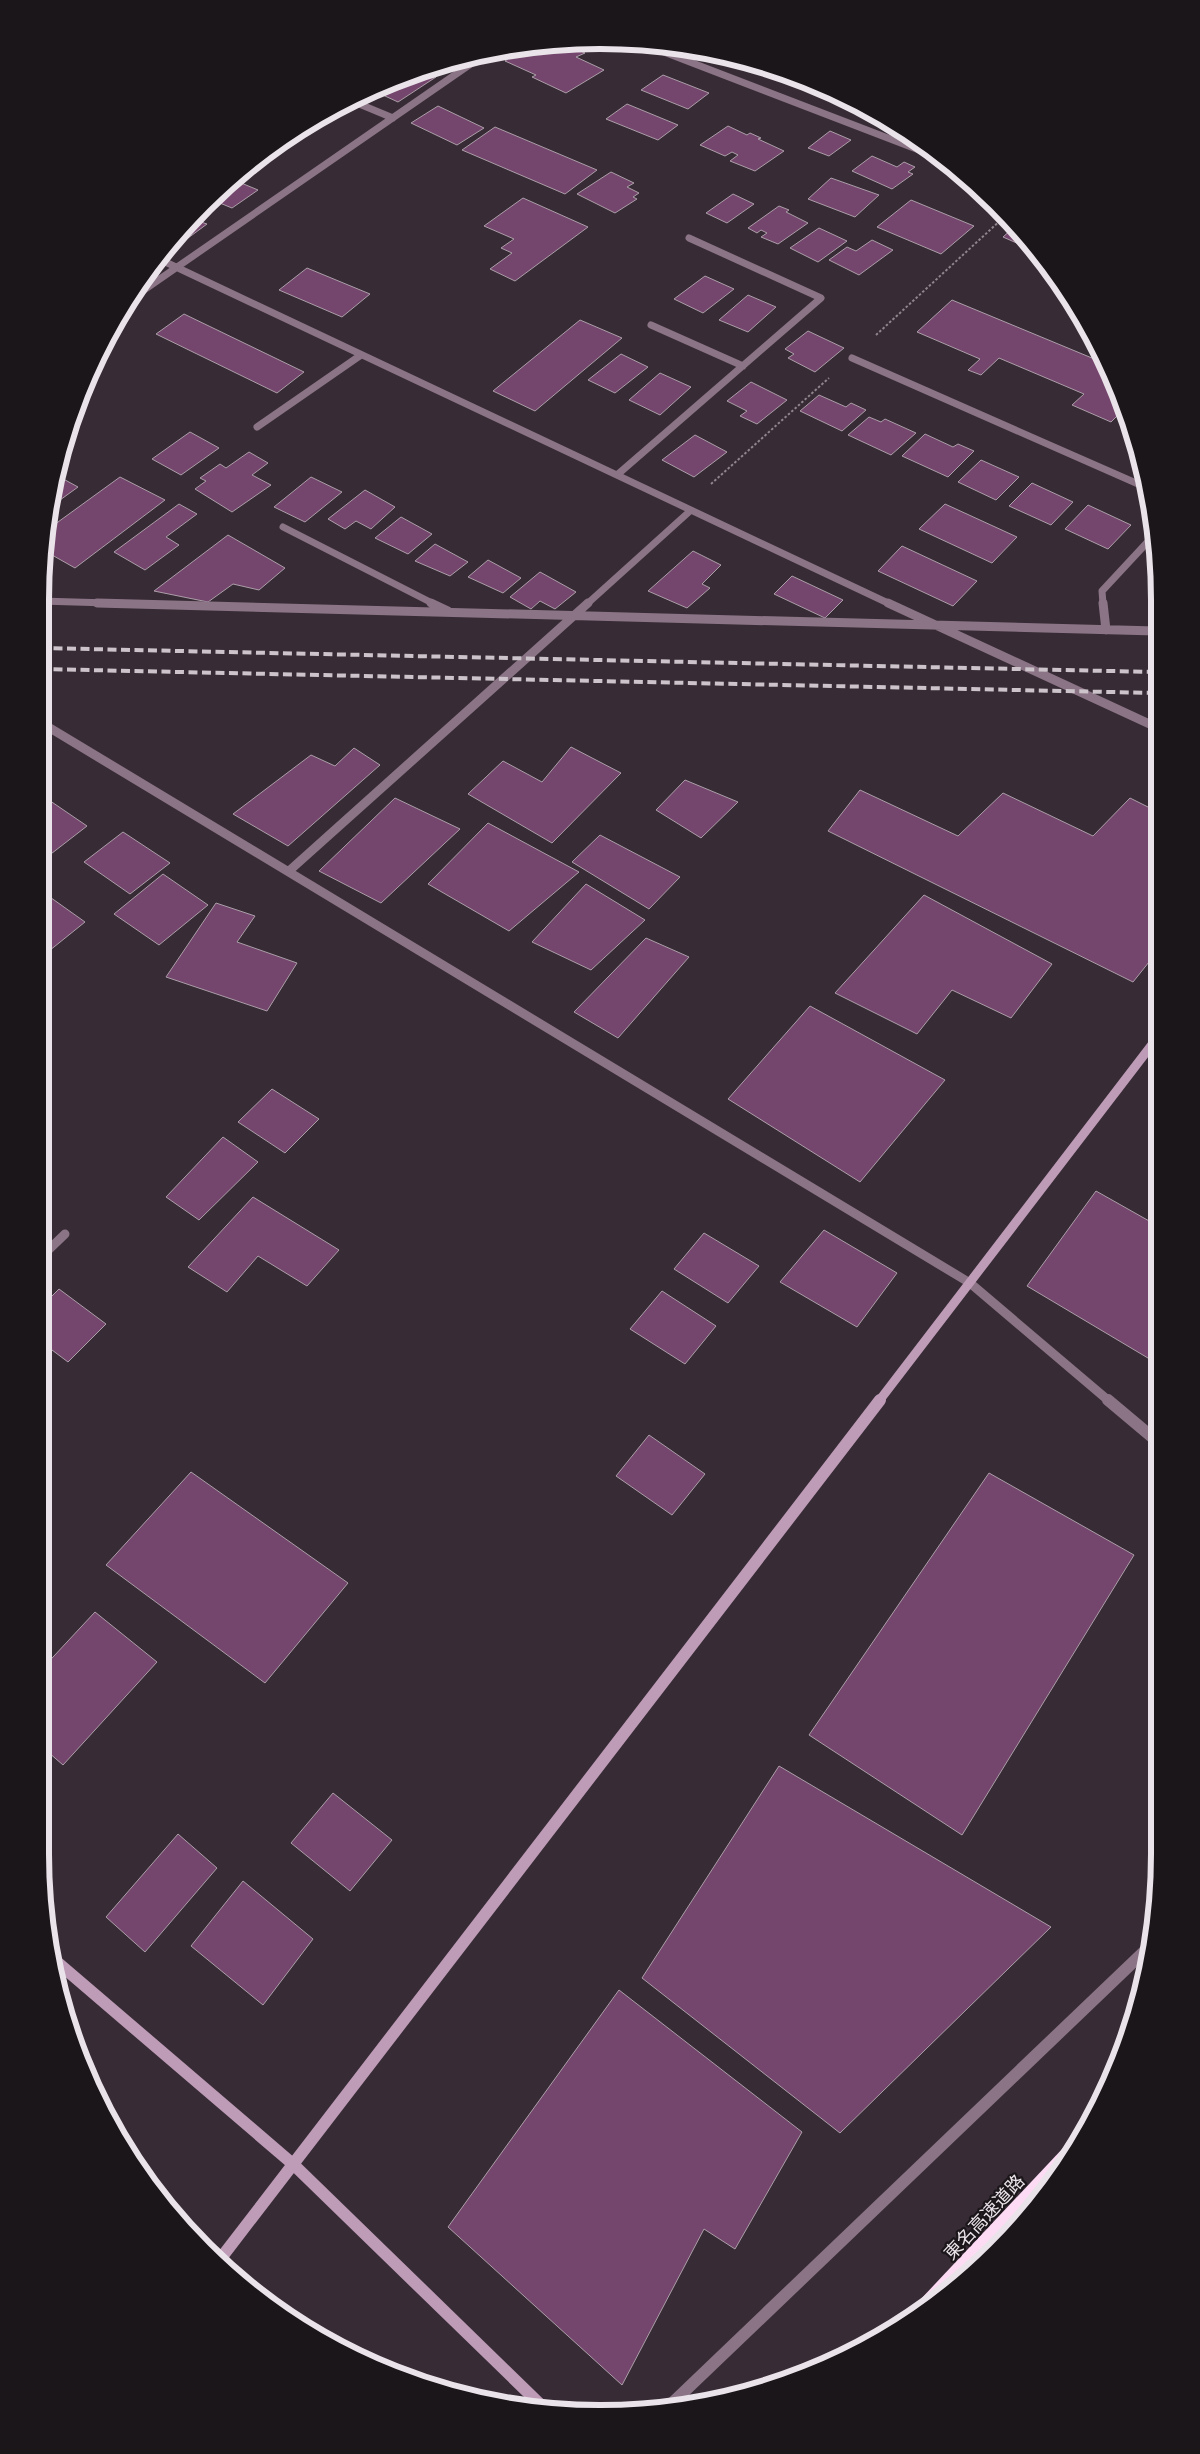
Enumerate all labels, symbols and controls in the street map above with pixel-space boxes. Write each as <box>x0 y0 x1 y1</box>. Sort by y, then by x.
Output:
street label: 東名高速道路 <box>938 2169 1030 2265</box>

